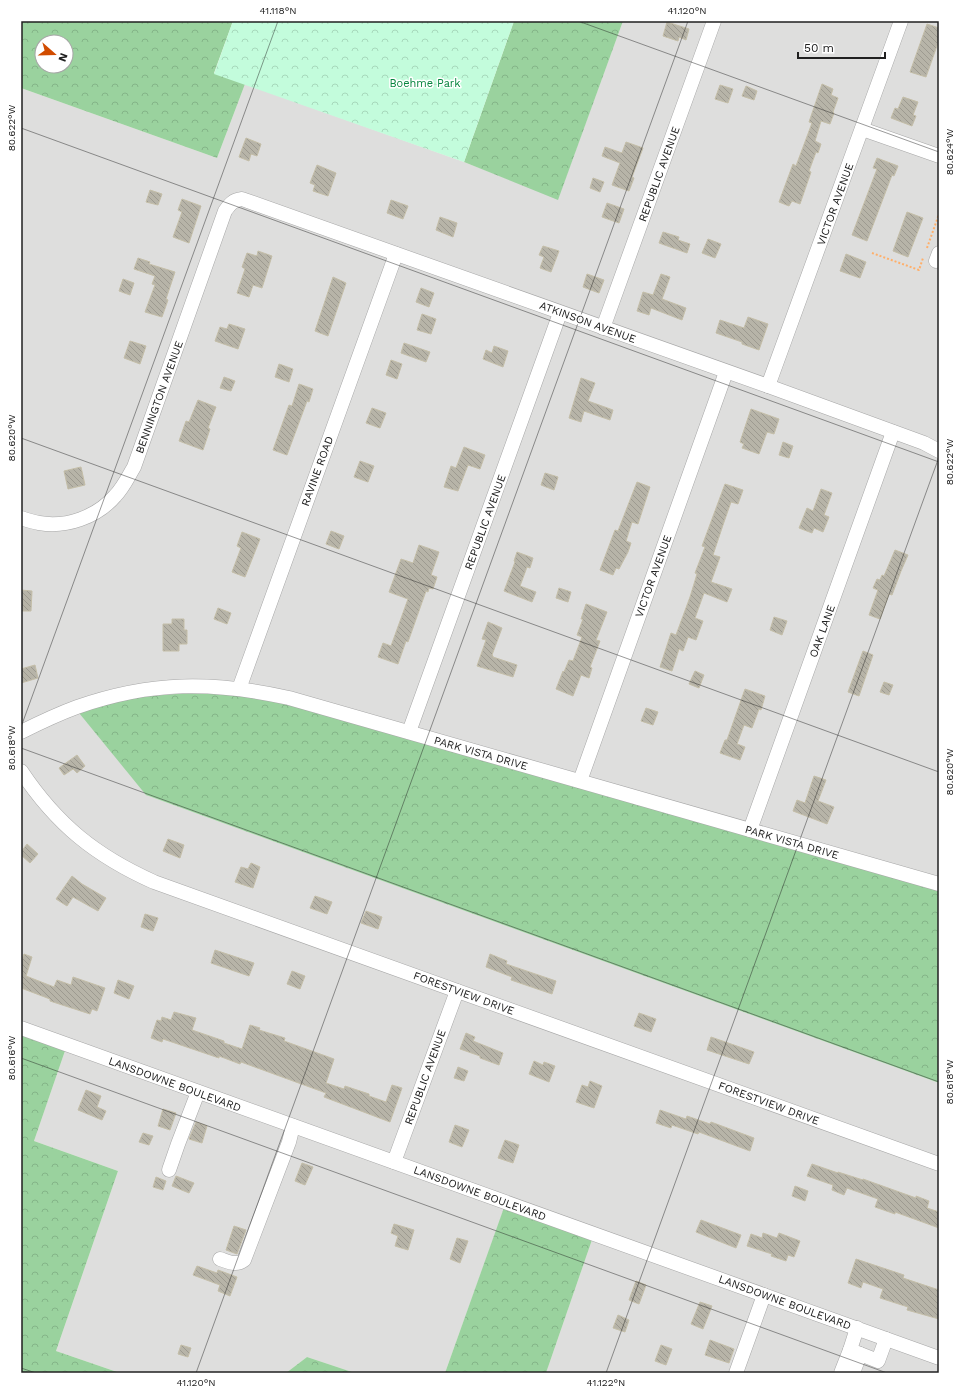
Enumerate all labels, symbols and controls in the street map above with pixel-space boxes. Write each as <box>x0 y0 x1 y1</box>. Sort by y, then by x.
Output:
text: 41.118°N <box>259 5 297 16</box>
text: 41.120°N <box>667 5 707 16</box>
north arrow <box>34 34 74 74</box>
scale bar <box>798 34 885 60</box>
text: 50 m <box>804 41 834 55</box>
text: N <box>55 51 70 63</box>
park label: Boehme Park <box>389 77 461 90</box>
text: 80.622°W <box>6 104 17 151</box>
street label: REPUBLIC AVENUE <box>636 125 683 224</box>
text: 80.624°W <box>944 128 955 175</box>
street label: VICTOR AVENUE <box>815 161 856 247</box>
street label: ATKINSON AVENUE <box>538 299 638 346</box>
street label: BENNINGTON AVENUE <box>133 339 186 455</box>
text: 80.620°W <box>6 414 17 462</box>
street label: RAVINE ROAD <box>299 434 336 508</box>
text: 80.622°W <box>944 438 955 485</box>
street label: REPUBLIC AVENUE <box>462 473 509 572</box>
street label: VICTOR AVENUE <box>633 533 674 619</box>
street label: OAK LANE <box>807 603 838 659</box>
text: 80.618°W <box>6 725 17 771</box>
street label: PARK VISTA DRIVE <box>432 734 529 773</box>
text: 80.620°W <box>944 748 955 796</box>
street label: PARK VISTA DRIVE <box>743 823 840 862</box>
street label: FORESTVIEW DRIVE <box>412 969 516 1018</box>
street label: REPUBLIC AVENUE <box>402 1028 449 1127</box>
text: 80.616°W <box>6 1035 17 1080</box>
street label: LANSDOWNE BOULEVARD <box>107 1054 243 1115</box>
text: 80.618°W <box>944 1059 955 1105</box>
street label: FORESTVIEW DRIVE <box>717 1079 821 1128</box>
street label: LANSDOWNE BOULEVARD <box>412 1163 548 1224</box>
street label: LANSDOWNE BOULEVARD <box>717 1272 853 1333</box>
text: 41.120°N <box>176 1377 216 1388</box>
text: 41.122°N <box>587 1377 625 1388</box>

